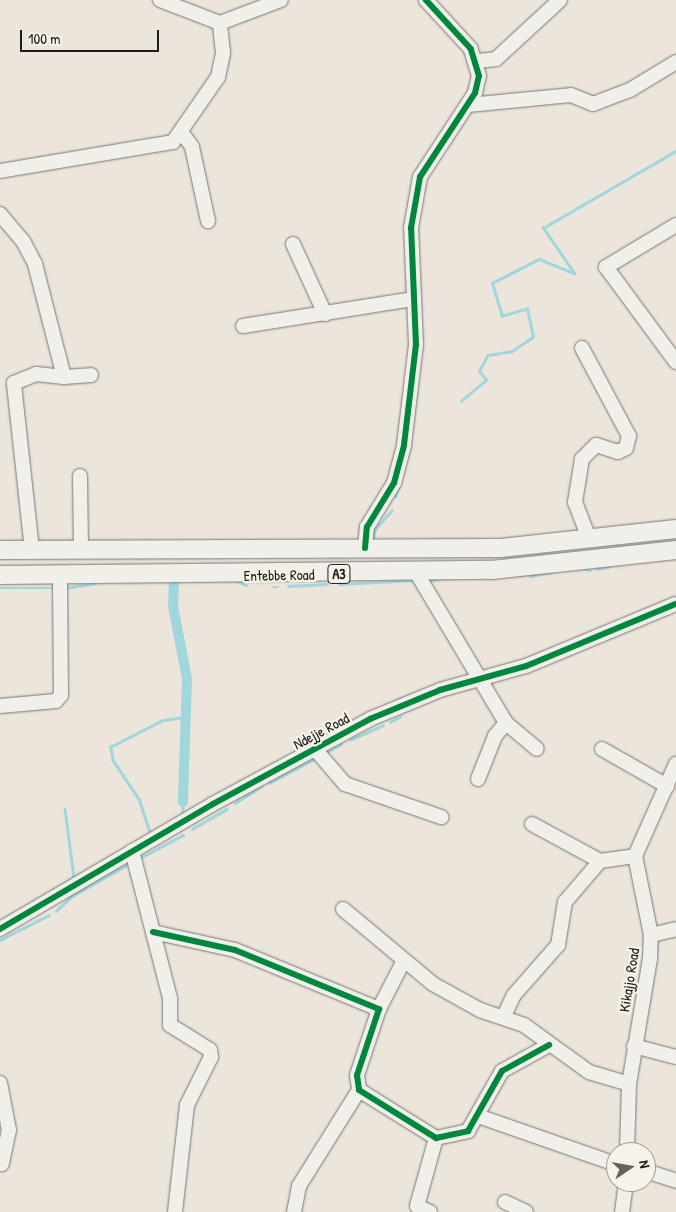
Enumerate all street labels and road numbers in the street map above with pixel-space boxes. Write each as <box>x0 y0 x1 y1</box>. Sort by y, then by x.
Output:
road number: A3 <box>326 562 352 586</box>
street label: Entebbe Road <box>243 565 315 585</box>
street label: Ndejje Road <box>290 709 352 753</box>
street label: Kikajjo Road <box>615 947 643 1013</box>

